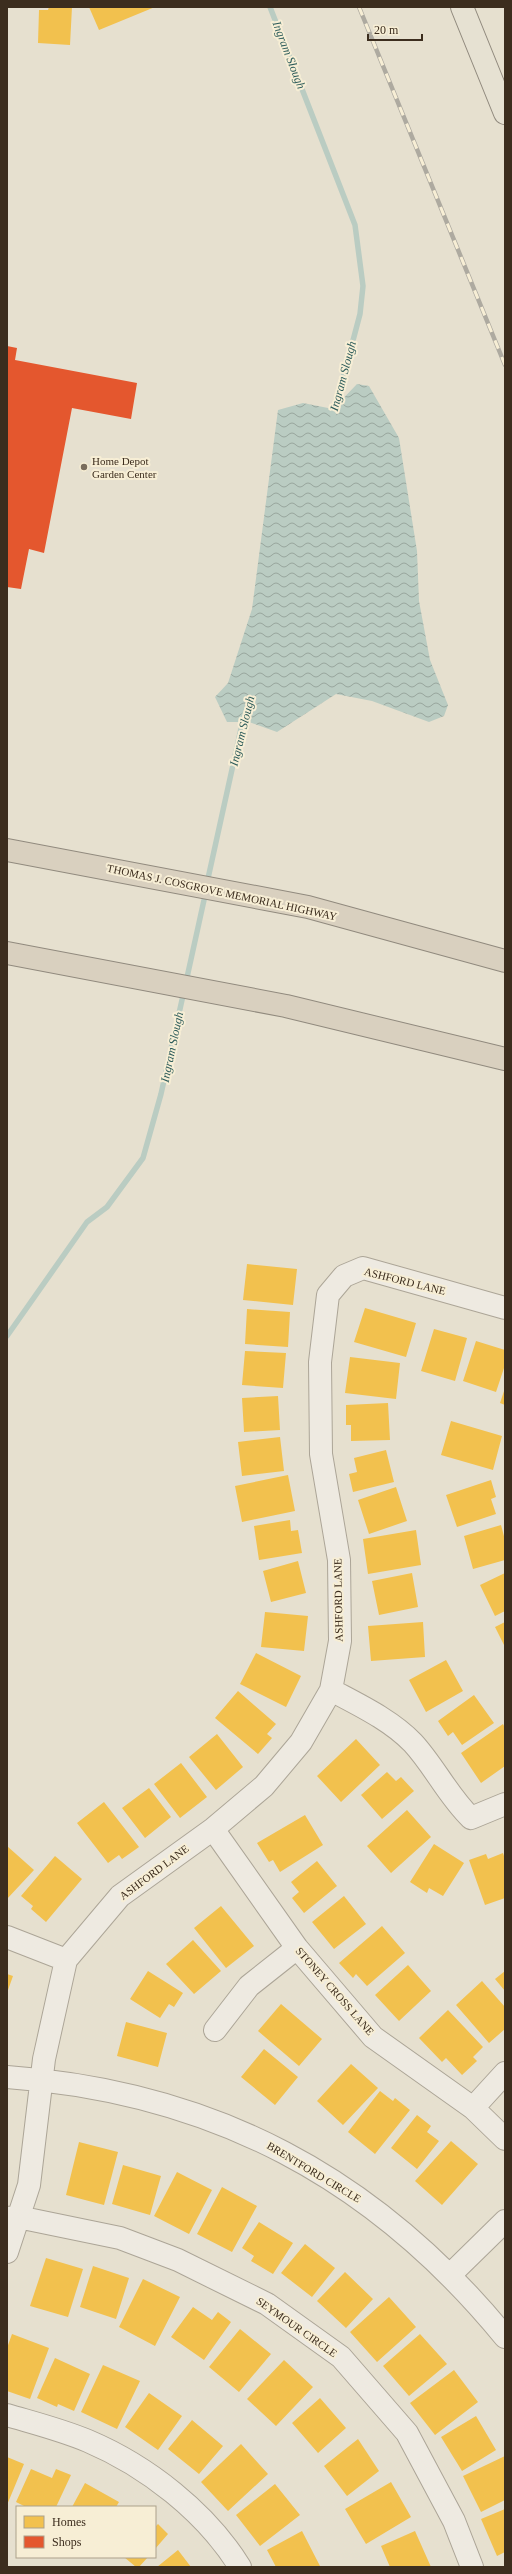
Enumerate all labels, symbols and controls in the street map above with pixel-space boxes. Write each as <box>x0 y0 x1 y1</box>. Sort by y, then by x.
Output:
scale bar <box>368 16 422 42</box>
water label: Ingram Slough <box>269 18 308 91</box>
text: 20 m <box>374 23 399 37</box>
water label: Ingram Slough <box>327 340 359 413</box>
place label: Home Depot Garden Center <box>92 455 157 480</box>
marker: Home Depot Garden Center <box>79 462 89 472</box>
water label: Ingram Slough <box>226 695 257 768</box>
street label: THOMAS J. COSGROVE MEMORIAL HIGHWAY <box>106 862 338 922</box>
water label: Ingram Slough <box>157 1010 186 1084</box>
street label: ASHFORD LANE <box>363 1265 447 1297</box>
street label: ASHFORD LANE <box>331 1558 345 1642</box>
street label: ASHFORD LANE <box>117 1842 191 1902</box>
street label: STONEY CROSS LANE <box>294 1945 377 2038</box>
street label: BRENTFORD CIRCLE <box>265 2139 363 2205</box>
street label: SEYMOUR CIRCLE <box>254 2295 340 2360</box>
legend <box>16 2506 156 2558</box>
text: Homes <box>52 2515 86 2529</box>
text: Shops <box>52 2535 82 2549</box>

